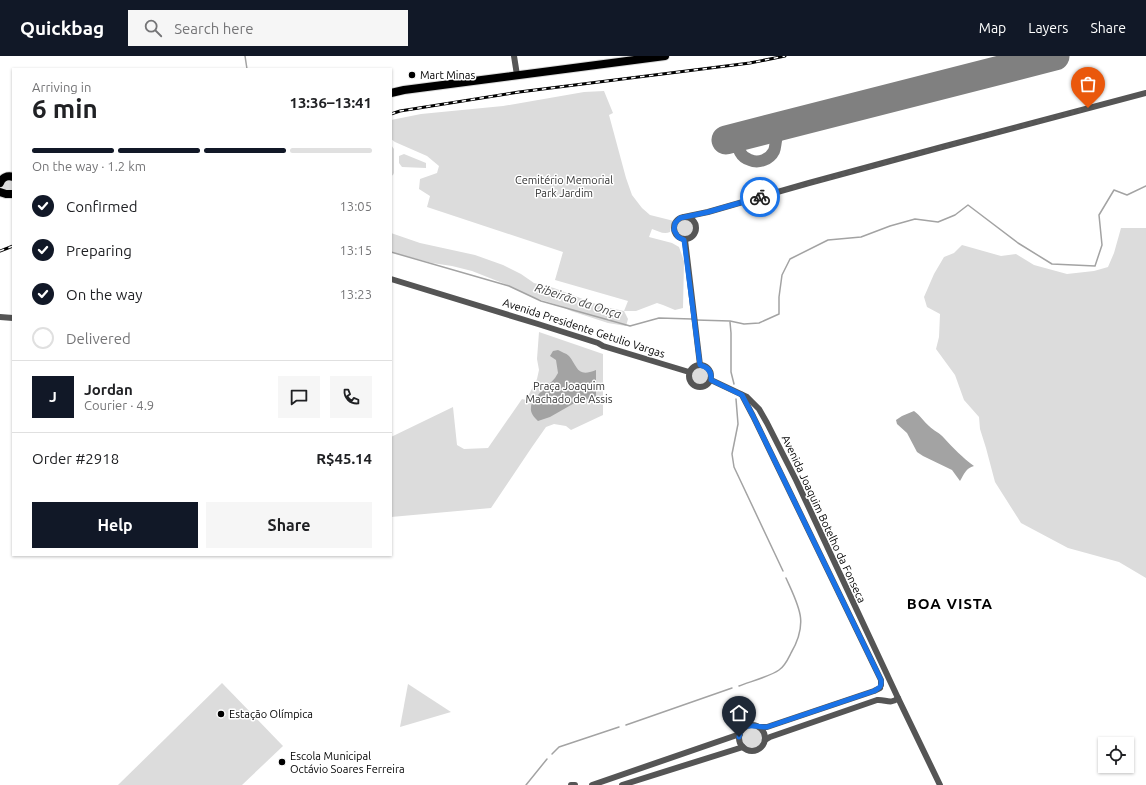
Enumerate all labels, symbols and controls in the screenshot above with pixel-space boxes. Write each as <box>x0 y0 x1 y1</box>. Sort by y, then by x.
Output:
search box <box>128 10 408 46</box>
text: Quickbag <box>20 17 104 39</box>
icon: search <box>142 17 164 39</box>
text: Search here <box>174 20 254 37</box>
text: Map <box>979 20 1006 36</box>
text: Layers <box>1028 20 1068 36</box>
text: Share <box>1090 20 1126 36</box>
pin <box>1071 67 1105 108</box>
place label: Mart Minas <box>420 69 475 81</box>
marker: Mart Minas <box>407 70 417 80</box>
icon: bag <box>1077 73 1099 95</box>
text: Arriving in <box>32 80 91 94</box>
text: 6 min <box>32 94 98 123</box>
text: 13:36–13:41 <box>289 94 372 111</box>
text: On the way · 1.2 km <box>32 159 146 173</box>
park label: Cemitério Memorial Park Jardim <box>515 174 613 199</box>
courier <box>740 177 780 217</box>
icon: bike <box>749 186 771 208</box>
icon: check <box>32 195 54 217</box>
text: Confirmed <box>66 198 138 215</box>
text: 13:05 <box>339 199 372 213</box>
icon: check <box>32 239 54 261</box>
text: Preparing <box>66 242 132 259</box>
text: 13:15 <box>339 243 372 257</box>
water label: Ribeirão da Onça <box>533 280 623 321</box>
icon: check <box>32 283 54 305</box>
text: On the way <box>66 286 142 303</box>
text: 13:23 <box>339 287 372 301</box>
street label: Avenida Presidente Getulio Vargas <box>501 296 667 360</box>
text: Delivered <box>66 330 131 347</box>
button: chat <box>278 376 320 418</box>
button: phone <box>330 376 372 418</box>
park label: Praça Joaquim Machado de Assis <box>526 380 613 405</box>
text: Jordan <box>84 381 133 398</box>
text: J <box>49 388 57 405</box>
text: Courier · 4.9 <box>84 398 154 412</box>
street label: Avenida Joaquim Botelho da Fonseca <box>780 433 868 605</box>
text: Order #2918 <box>32 450 119 467</box>
text: R$45.14 <box>316 450 372 467</box>
button: Help <box>32 502 198 548</box>
button: Share <box>206 502 372 548</box>
district label: BOA VISTA <box>907 595 993 612</box>
pin <box>722 696 756 737</box>
icon: home <box>728 702 750 724</box>
place label: Estação Olímpica <box>229 708 313 720</box>
marker: Estação Olímpica <box>216 709 226 719</box>
map controls <box>1098 737 1134 773</box>
button: locate <box>1098 737 1134 773</box>
place label: Escola Municipal Octávio Soares Ferreira <box>290 750 405 775</box>
marker: Escola Municipal Octávio Soares Ferreira <box>277 757 287 767</box>

